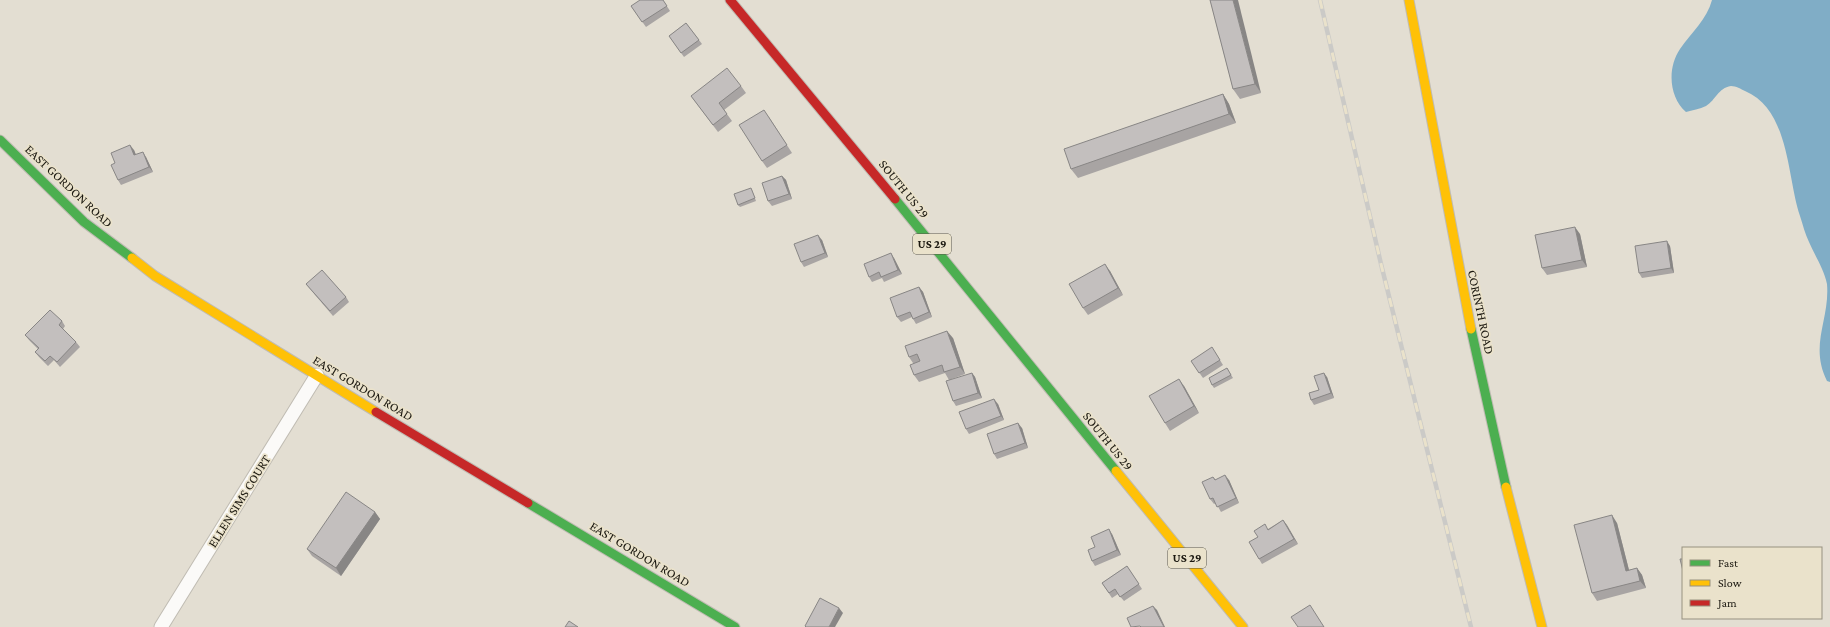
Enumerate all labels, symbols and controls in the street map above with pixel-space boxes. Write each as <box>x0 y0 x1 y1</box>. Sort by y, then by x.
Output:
street label: EAST GORDON ROAD <box>22 142 116 230</box>
street label: SOUTH US 29 <box>876 157 932 221</box>
road number: US 29 <box>913 234 951 254</box>
street label: CORINTH ROAD <box>1465 268 1497 356</box>
street label: EAST GORDON ROAD <box>310 352 416 424</box>
street label: SOUTH US 29 <box>1080 409 1136 473</box>
street label: ELLEN SIMS COURT <box>205 452 273 550</box>
street label: EAST GORDON ROAD <box>587 518 693 590</box>
legend <box>1682 547 1822 619</box>
road number: US 29 <box>1168 548 1206 568</box>
text: Fast <box>1718 556 1739 570</box>
text: Slow <box>1718 576 1742 590</box>
text: Jam <box>1717 596 1737 610</box>

